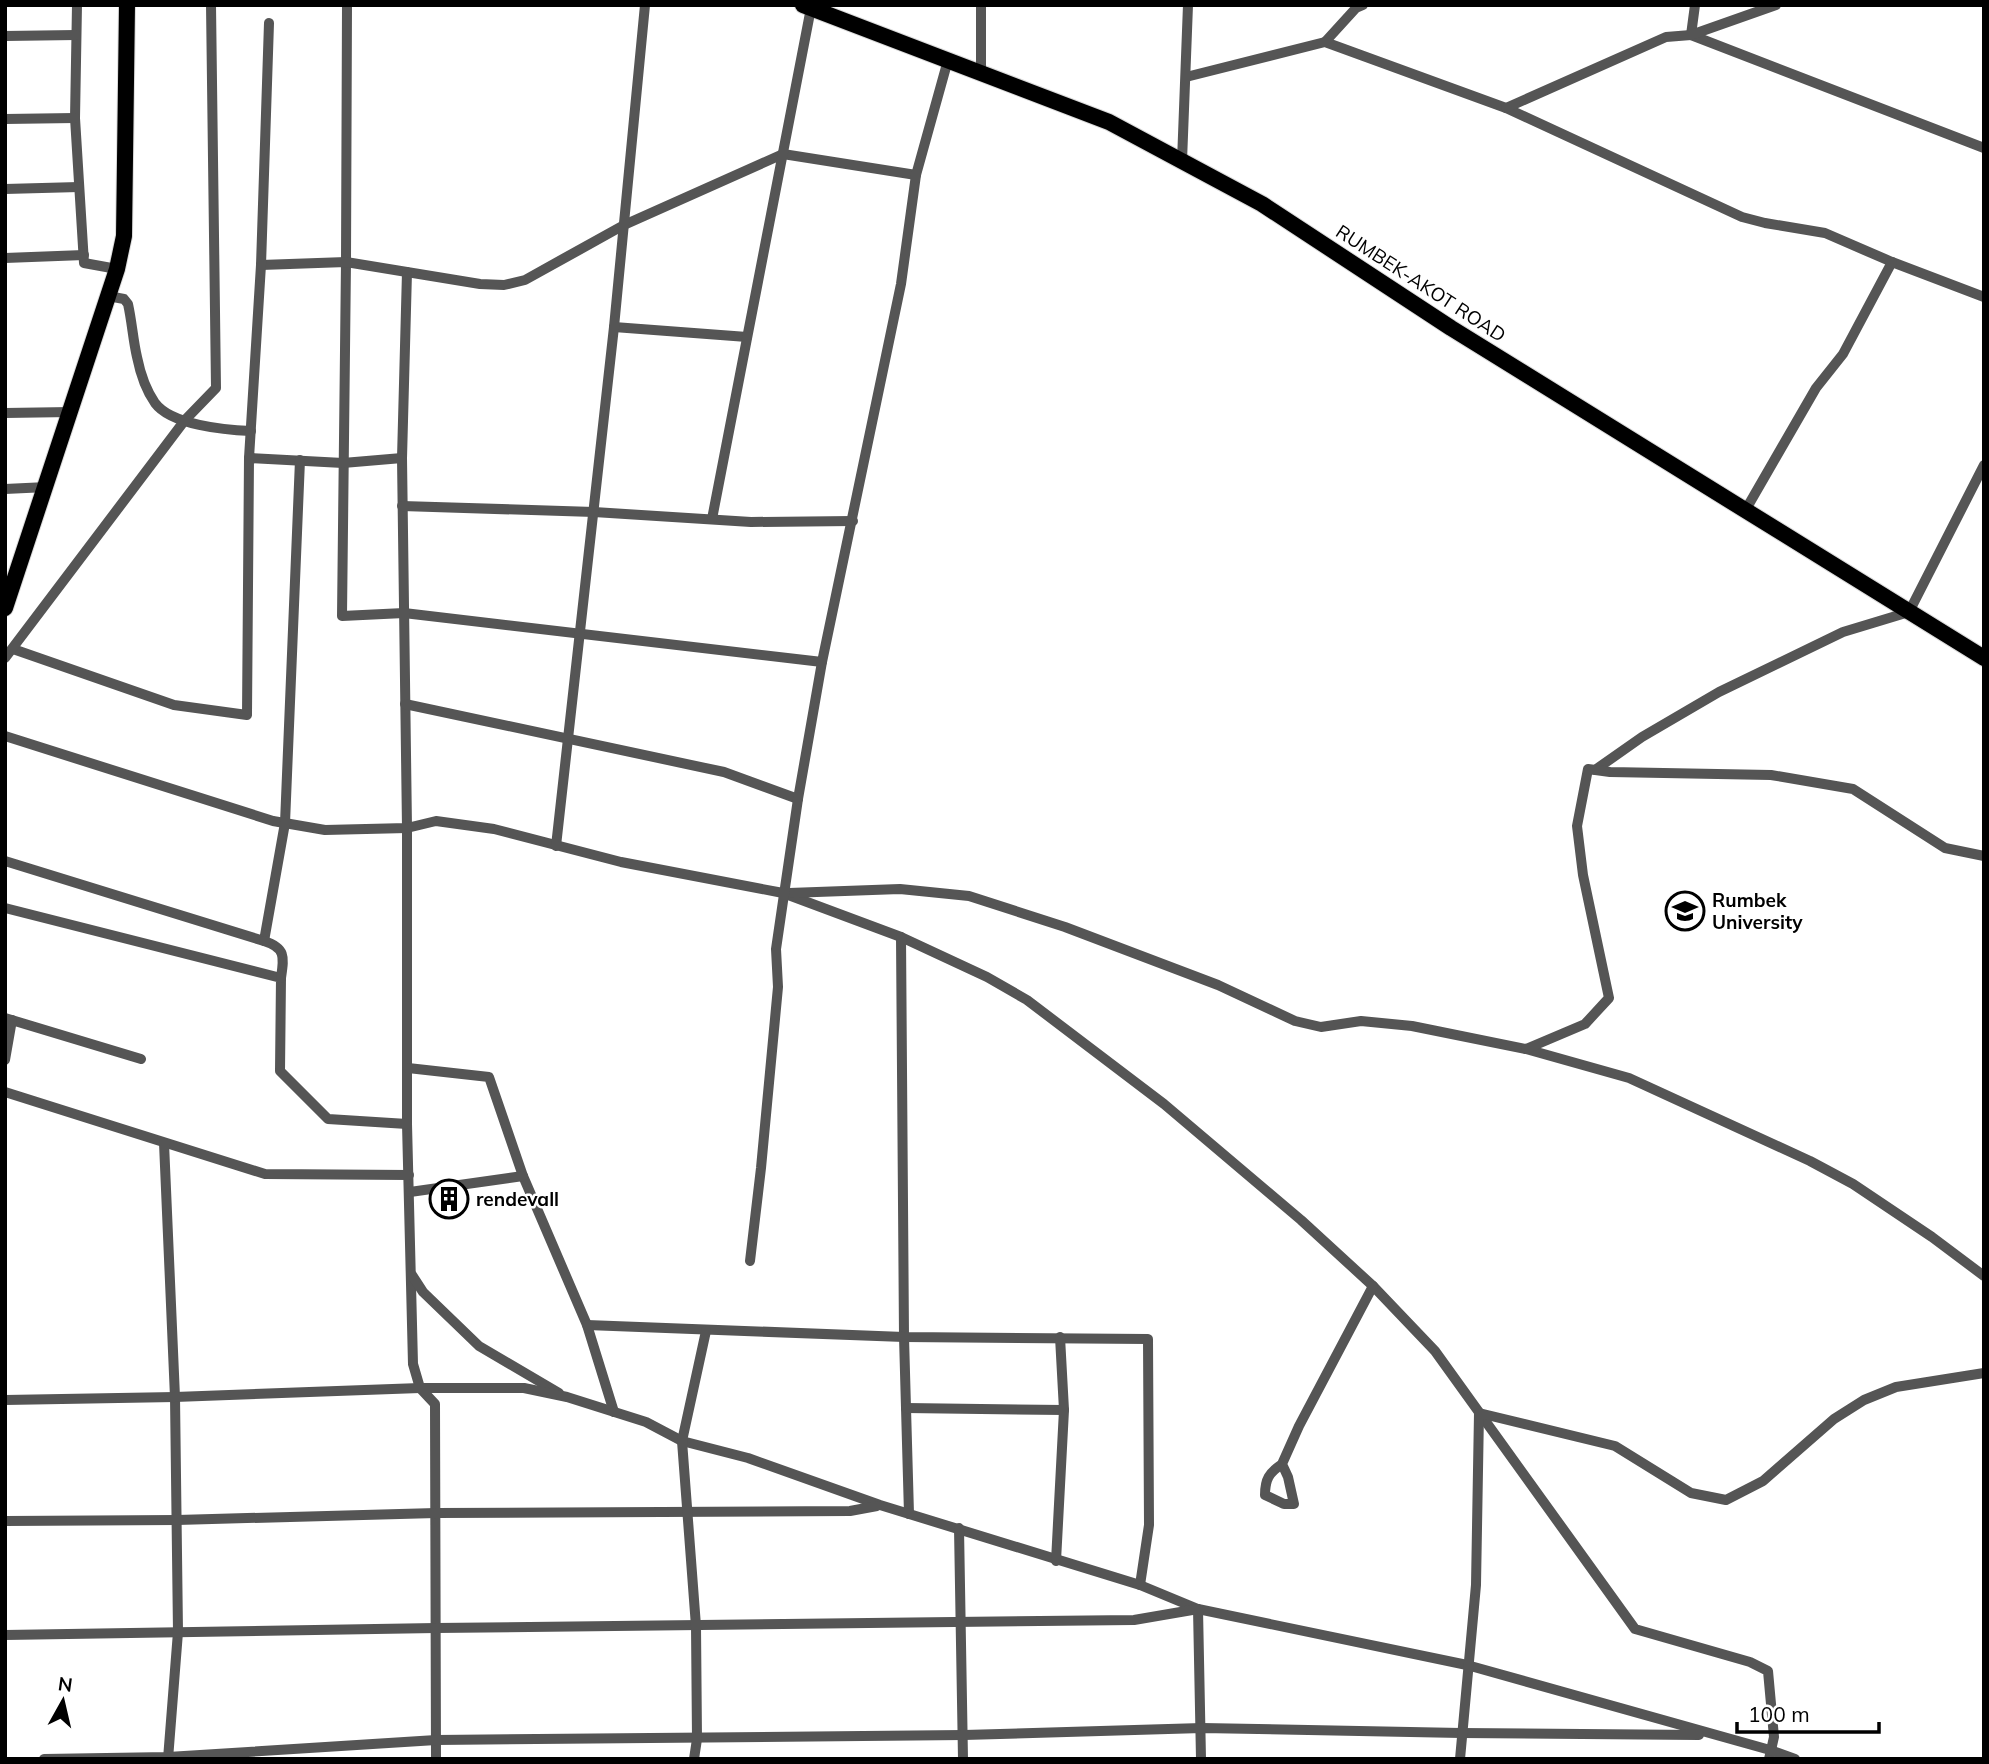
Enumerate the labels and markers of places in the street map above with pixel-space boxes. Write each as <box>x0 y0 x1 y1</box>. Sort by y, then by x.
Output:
place label: Rumbek University <box>1712 888 1803 934</box>
school or university icon: Rumbek University <box>1664 890 1706 932</box>
building icon: rendevall <box>428 1178 470 1220</box>
place label: rendevall <box>476 1187 559 1211</box>

